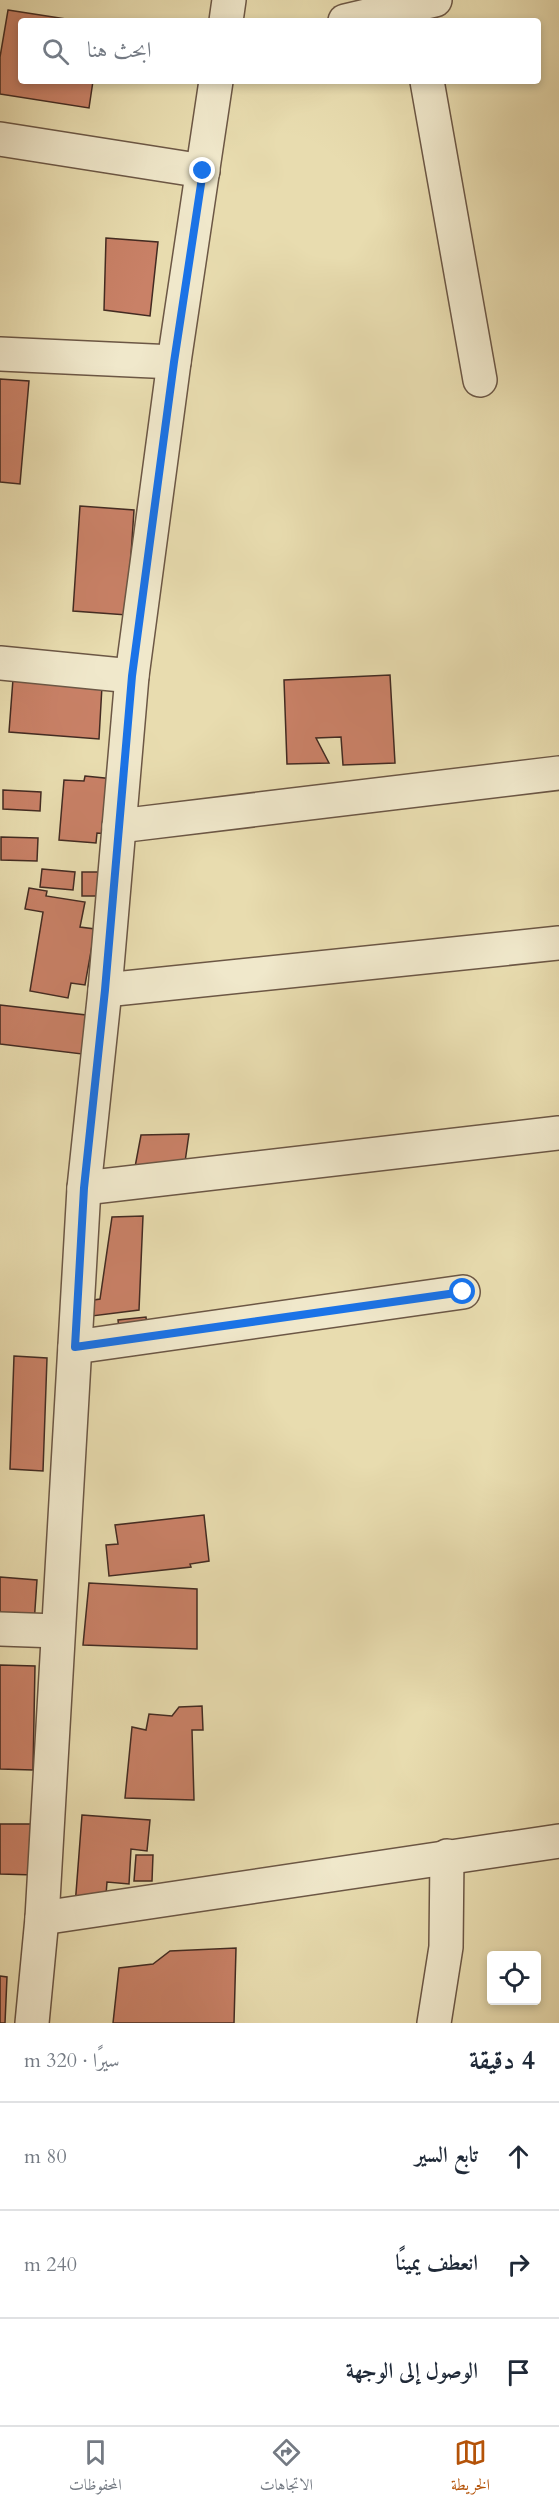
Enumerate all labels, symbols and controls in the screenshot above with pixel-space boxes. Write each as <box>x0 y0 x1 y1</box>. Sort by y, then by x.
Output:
search box <box>18 18 541 84</box>
icon: search <box>39 35 72 68</box>
text: ابحث هنا <box>87 35 152 65</box>
route end <box>189 157 215 183</box>
route start <box>449 1278 475 1304</box>
map controls <box>487 1951 541 2005</box>
button: locate <box>487 1951 541 2005</box>
text: 4 دقيقة <box>469 2043 535 2078</box>
text: سيرًا · 320 m <box>24 2047 120 2074</box>
text: تابع السير <box>415 2140 478 2170</box>
icon: ahead <box>502 2140 535 2173</box>
text: 80 m <box>24 2143 67 2170</box>
text: انعطف يمينًا <box>395 2248 478 2278</box>
icon: right <box>502 2248 535 2281</box>
text: 240 m <box>24 2251 77 2278</box>
text: الوصول إلى الوجهة <box>346 2356 478 2386</box>
icon: arrive <box>502 2356 535 2389</box>
tab: المحفوظات <box>69 2436 122 2500</box>
tab: الاتجاهات <box>260 2436 313 2500</box>
tab: الخريطة <box>451 2436 490 2500</box>

